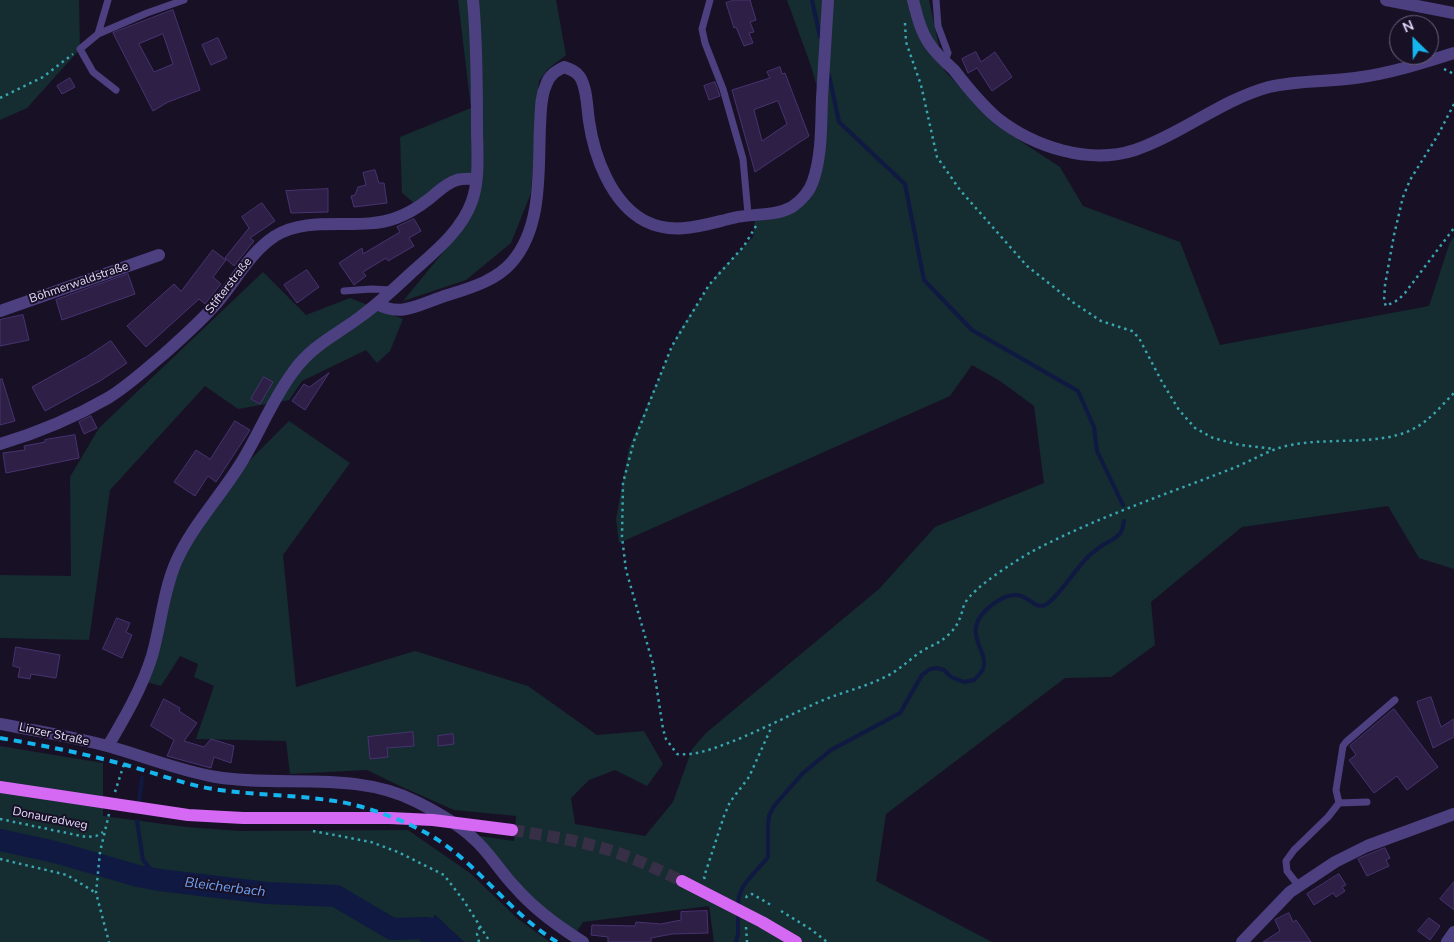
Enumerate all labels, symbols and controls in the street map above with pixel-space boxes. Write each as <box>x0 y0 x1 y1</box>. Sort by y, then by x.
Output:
north arrow <box>1389 15 1439 65</box>
text: N <box>1400 16 1417 37</box>
street label: Stifterstraße <box>203 255 255 317</box>
street label: Böhmerwaldstraße <box>27 259 131 307</box>
street label: Linzer Straße <box>18 721 90 749</box>
street label: Donauradweg <box>11 805 89 833</box>
water label: Bleicherbach <box>184 875 266 901</box>

